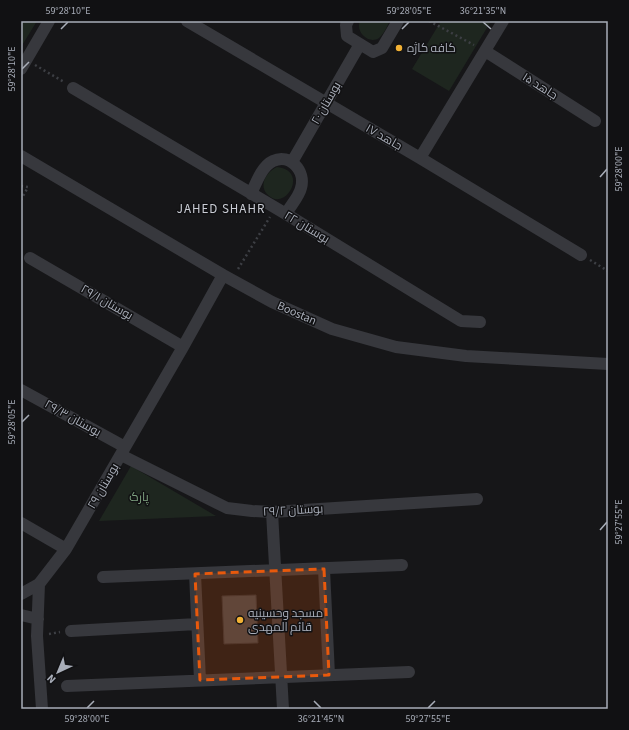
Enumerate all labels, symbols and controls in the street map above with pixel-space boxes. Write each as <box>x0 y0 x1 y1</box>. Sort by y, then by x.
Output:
text: 59°28'10"E <box>45 4 91 18</box>
text: 59°28'05"E <box>386 4 432 18</box>
text: 36°21'35"N <box>460 4 506 18</box>
place label: کافه کاژه <box>407 40 456 57</box>
marker: کافه کاژه <box>394 43 404 53</box>
text: 59°28'10"E <box>5 46 19 92</box>
street label: جاهد ۱۵ <box>519 69 561 104</box>
street label: بوستان ۲۰ <box>307 79 346 128</box>
street label: جاهد ۱۷ <box>362 120 405 155</box>
text: 59°28'00"E <box>612 146 626 192</box>
district label: JAHED SHAHR <box>177 200 265 218</box>
street label: بوستان ۲۲ <box>281 207 333 248</box>
street label: بوستان ۲۹/۱ <box>77 281 136 324</box>
street label: Boostan <box>274 297 319 330</box>
street label: بوستان ۲۹/۳ <box>41 396 104 441</box>
text: 59°28'05"E <box>5 399 19 445</box>
street label: بوستان ۲۹ <box>84 460 123 512</box>
park label: پارک <box>129 489 149 506</box>
text: 59°27'55"E <box>612 499 626 545</box>
street label: بوستان ۲۹/۲ <box>262 500 324 521</box>
place label: مسجد وحسینیه قائم المهدی <box>248 605 323 636</box>
marker: مسجد وحسینیه قائم المهدی <box>235 615 245 625</box>
north arrow <box>38 652 78 692</box>
text: N <box>44 671 59 687</box>
text: 59°28'00"E <box>64 712 110 726</box>
text: 36°21'45"N <box>298 712 344 726</box>
text: 59°27'55"E <box>405 712 451 726</box>

